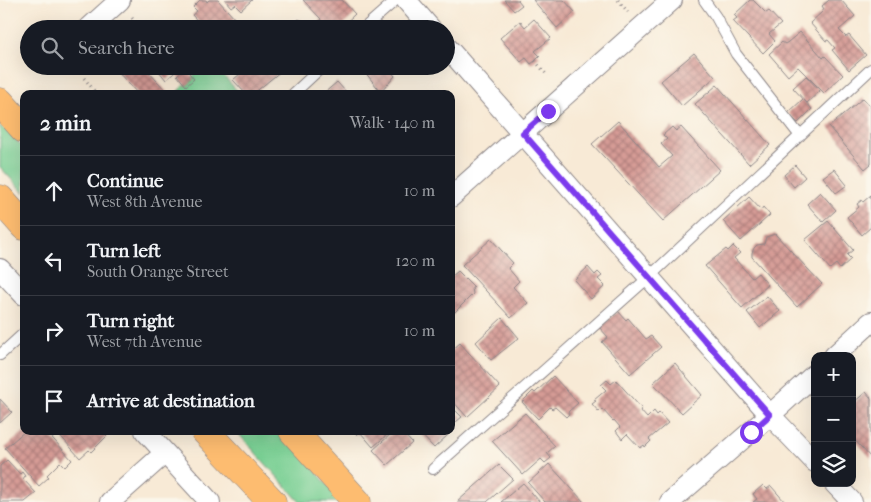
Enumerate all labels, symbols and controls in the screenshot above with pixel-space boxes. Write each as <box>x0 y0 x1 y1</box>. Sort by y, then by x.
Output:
search box <box>20 20 455 75</box>
icon: search <box>38 34 66 62</box>
text: Search here <box>78 37 174 59</box>
route end <box>537 100 560 123</box>
text: 2 min <box>40 111 91 135</box>
text: Walk · 140 m <box>350 113 435 132</box>
text: Continue <box>87 170 163 192</box>
icon: ahead <box>40 177 68 205</box>
text: 10 m <box>404 181 435 200</box>
text: West 8th Avenue <box>87 192 202 211</box>
text: Turn left <box>87 240 161 262</box>
icon: left <box>40 247 68 275</box>
text: 120 m <box>396 251 435 270</box>
text: South Orange Street <box>87 262 229 281</box>
text: Turn right <box>87 310 174 332</box>
icon: right <box>40 317 68 345</box>
text: 10 m <box>404 321 435 340</box>
text: West 7th Avenue <box>87 332 202 351</box>
map controls <box>811 352 856 487</box>
button: + <box>811 352 856 397</box>
icon: arrive <box>40 387 68 415</box>
text: Arrive at destination <box>87 390 255 412</box>
button: − <box>811 397 856 442</box>
route start <box>740 421 763 444</box>
button: layers <box>811 442 856 487</box>

